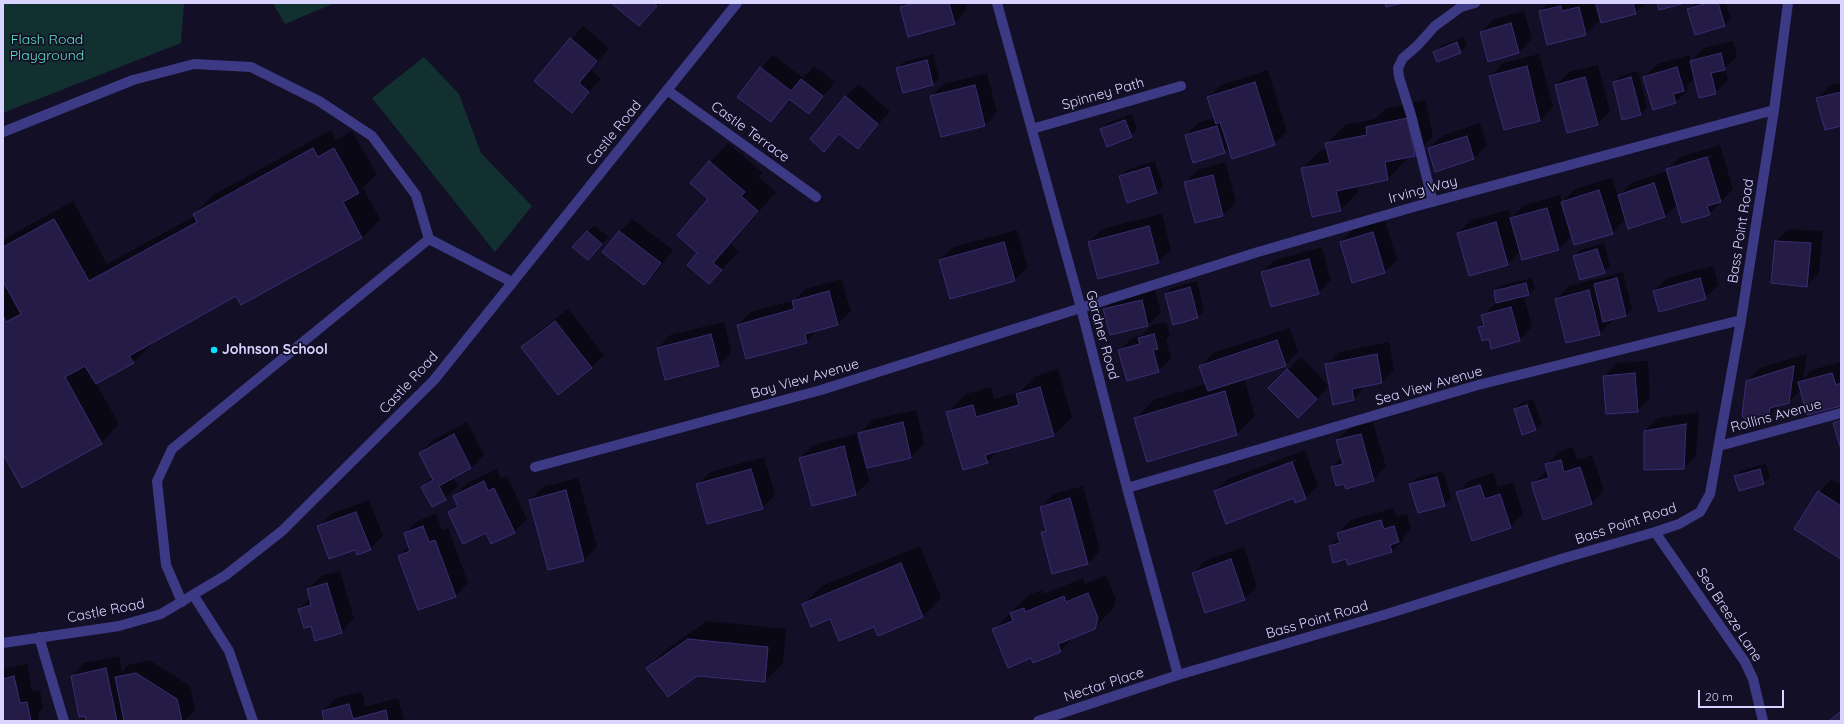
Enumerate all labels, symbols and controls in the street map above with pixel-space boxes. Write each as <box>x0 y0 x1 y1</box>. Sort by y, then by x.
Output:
park label: Flash Road Playground <box>10 32 84 64</box>
street label: Spinney Path <box>1060 74 1146 114</box>
street label: Castle Road <box>583 97 645 169</box>
street label: Castle Terrace <box>708 98 792 166</box>
street label: Irving Way <box>1387 173 1459 207</box>
street label: Bass Point Road <box>1724 178 1758 284</box>
street label: Gardner Road <box>1082 288 1122 382</box>
place label: Johnson School <box>222 342 328 358</box>
marker: Johnson School <box>209 345 219 355</box>
street label: Castle Road <box>376 349 442 417</box>
street label: Bay View Avenue <box>749 356 861 402</box>
street label: Sea View Avenue <box>1374 363 1484 409</box>
street label: Rollins Avenue <box>1729 396 1823 436</box>
street label: Bass Point Road <box>1573 500 1679 548</box>
street label: Sea Breeze Lane <box>1692 565 1766 665</box>
street label: Castle Road <box>66 595 146 627</box>
street label: Bass Point Road <box>1264 597 1370 643</box>
street label: Nectar Place <box>1062 664 1146 706</box>
scale bar <box>1700 682 1786 708</box>
text: 20 m <box>1705 689 1733 704</box>

